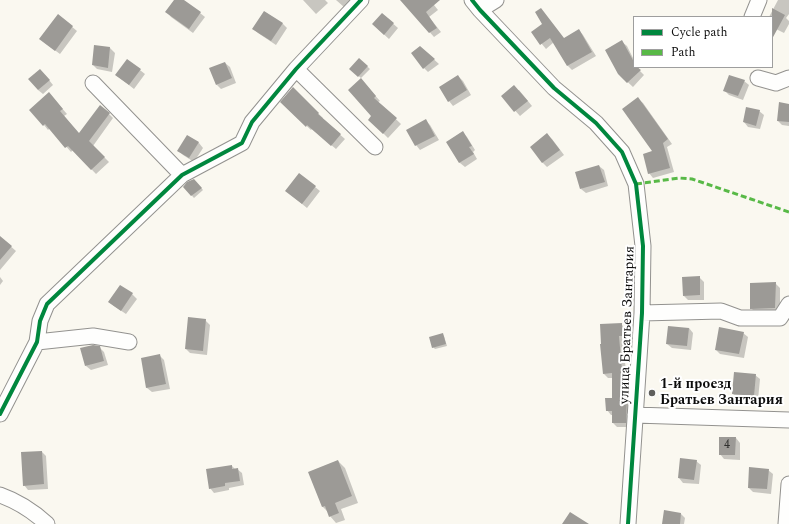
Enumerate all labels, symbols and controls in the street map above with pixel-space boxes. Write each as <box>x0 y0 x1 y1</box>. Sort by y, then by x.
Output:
legend <box>633 16 773 68</box>
text: Cycle path <box>671 23 728 42</box>
text: Path <box>671 43 696 62</box>
street label: улица Братьев Зантария <box>617 246 639 404</box>
place label: 1-й проезд Братьев Зантария <box>660 377 783 410</box>
marker: 1-й проезд Братьев Зантария <box>647 388 657 398</box>
house number: 4 <box>724 439 730 453</box>

